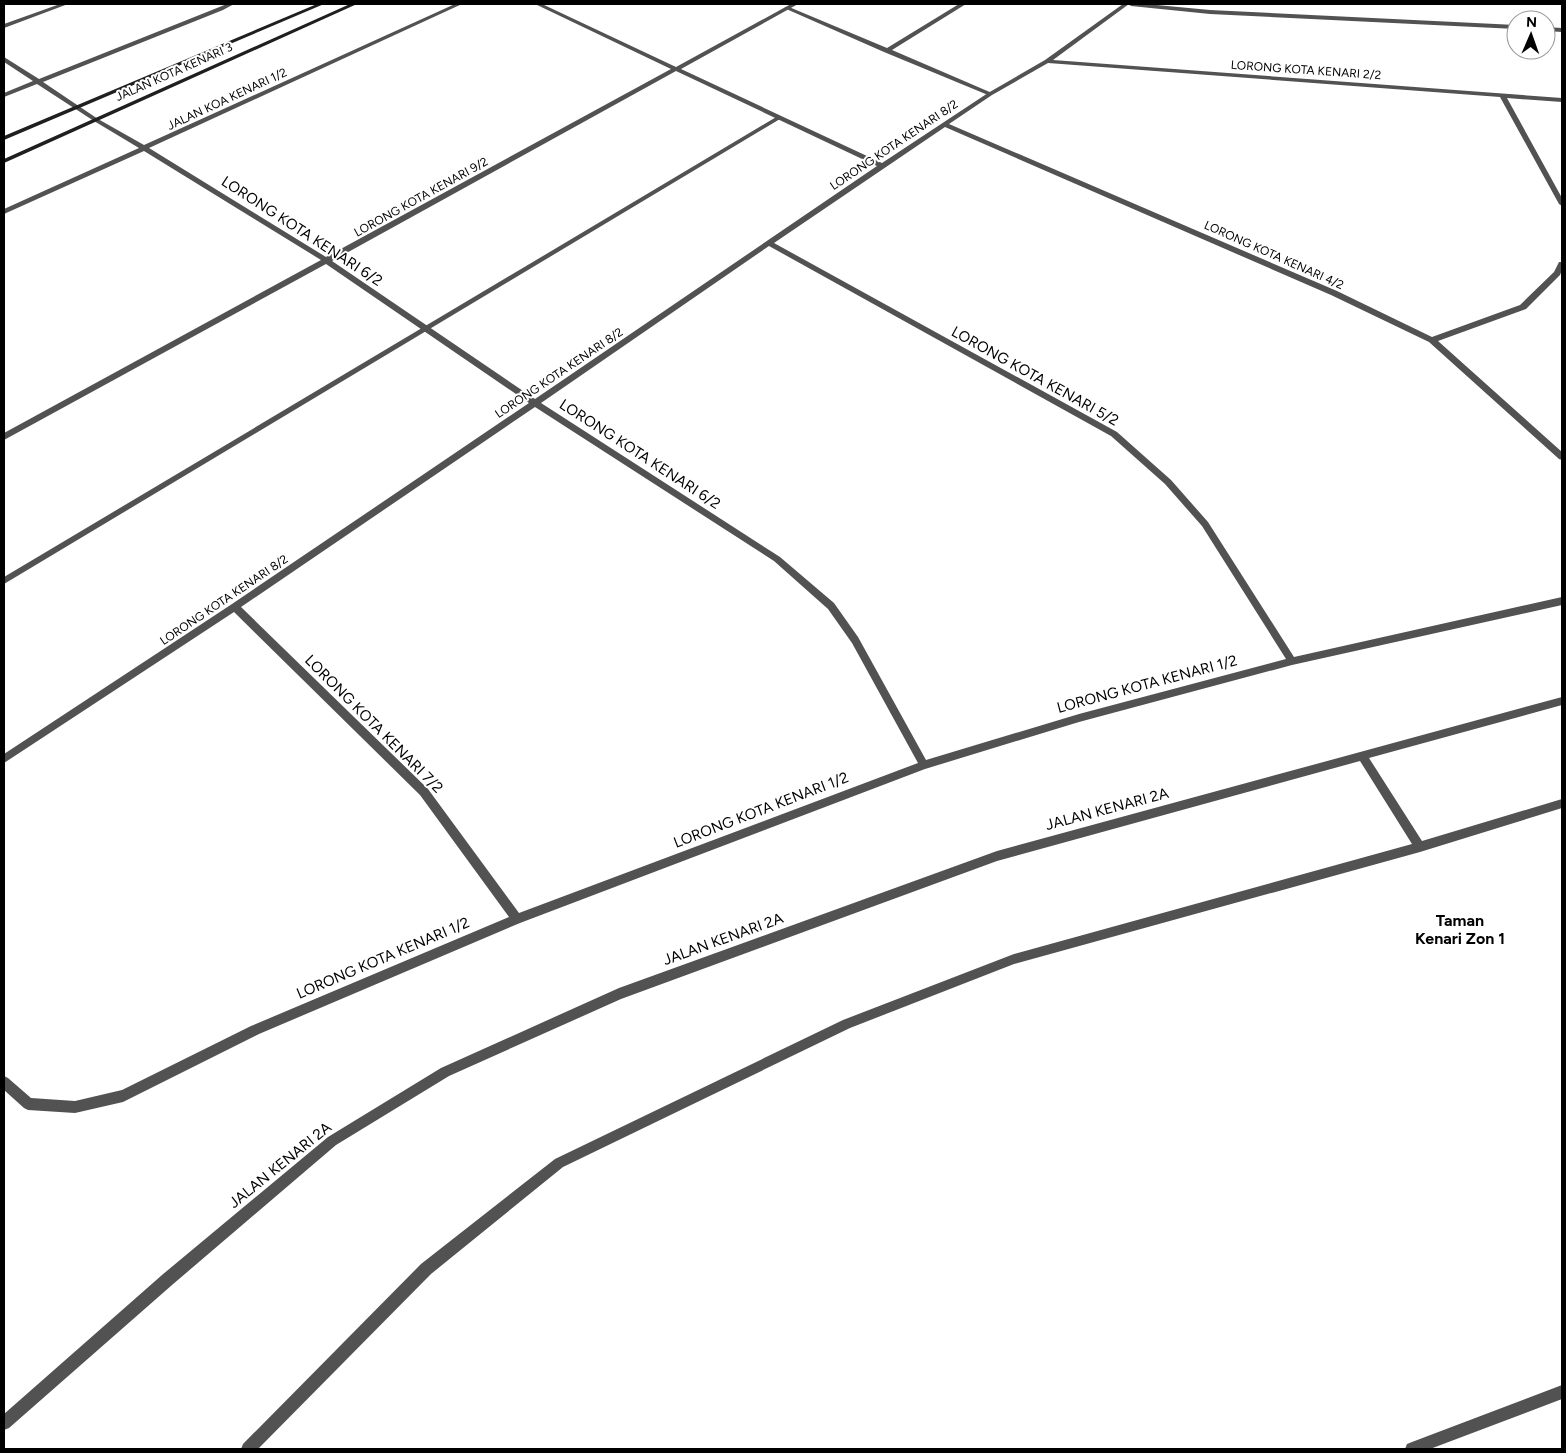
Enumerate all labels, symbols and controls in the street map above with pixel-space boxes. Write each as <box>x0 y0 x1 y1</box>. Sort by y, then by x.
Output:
north arrow <box>1506 10 1556 60</box>
text: N <box>1526 14 1537 31</box>
street label: JALAN KOTA KENARI 3 <box>113 40 235 104</box>
street label: LORONG KOTA KENARI 2/2 <box>1230 58 1382 82</box>
street label: JALAN KOA KENARI 1/2 <box>165 65 289 133</box>
street label: LORONG KOTA KENARI 8/2 <box>827 97 961 193</box>
street label: LORONG KOTA KENARI 9/2 <box>352 154 490 240</box>
street label: LORONG KOTA KENARI 6/2 <box>218 172 386 290</box>
street label: LORONG KOTA KENARI 4/2 <box>1202 218 1346 292</box>
street label: LORONG KOTA KENARI 5/2 <box>948 322 1122 430</box>
street label: LORONG KOTA KENARI 8/2 <box>492 325 626 421</box>
street label: LORONG KOTA KENARI 6/2 <box>556 395 724 513</box>
street label: LORONG KOTA KENARI 8/2 <box>157 552 291 648</box>
street label: LORONG KOTA KENARI 7/2 <box>301 651 447 797</box>
street label: LORONG KOTA KENARI 1/2 <box>1055 651 1239 717</box>
street label: LORONG KOTA KENARI 1/2 <box>671 768 851 852</box>
street label: JALAN KENARI 2A <box>1044 784 1170 834</box>
street label: JALAN KENARI 2A <box>660 909 786 969</box>
district label: Taman Kenari Zon 1 <box>1415 911 1505 948</box>
street label: LORONG KOTA KENARI 1/2 <box>294 913 472 1003</box>
street label: JALAN KENARI 2A <box>225 1118 335 1212</box>

